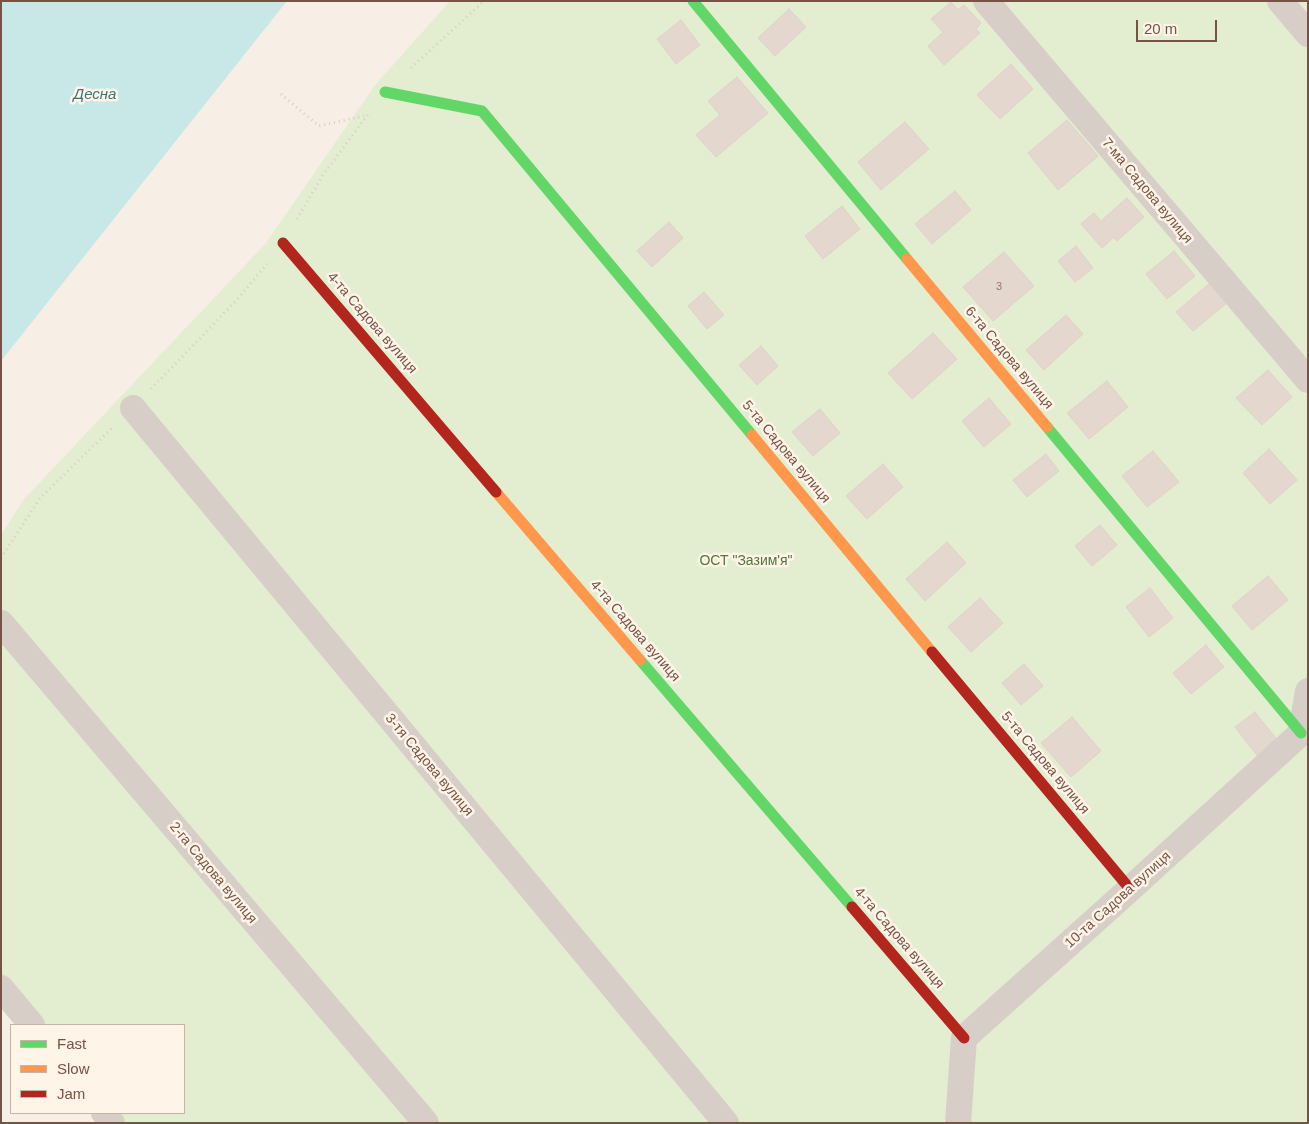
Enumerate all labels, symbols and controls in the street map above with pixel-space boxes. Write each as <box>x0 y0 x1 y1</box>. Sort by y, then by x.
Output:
scale bar <box>1139 10 1220 42</box>
text: 20 m <box>1144 20 1177 37</box>
water label: Десна <box>74 86 116 104</box>
street label: 7-ма Садова вулиця <box>1098 135 1196 247</box>
street label: 4-та Садова вулиця <box>323 269 421 377</box>
house number: 3 <box>996 280 1002 294</box>
street label: 6-та Садова вулиця <box>961 303 1057 413</box>
street label: 5-та Садова вулиця <box>738 397 834 507</box>
park label: ОСТ "Зазим'я" <box>699 553 793 569</box>
street label: 4-та Садова вулиця <box>586 577 684 685</box>
street label: 5-та Садова вулиця <box>997 708 1093 818</box>
street label: 3-тя Садова вулиця <box>381 710 477 820</box>
street label: 2-га Садова вулиця <box>166 819 260 927</box>
street label: 10-та Садова вулиця <box>1062 848 1174 952</box>
street label: 4-та Садова вулиця <box>850 884 948 992</box>
legend <box>10 1024 185 1114</box>
text: Fast <box>57 1035 86 1052</box>
text: Slow <box>57 1060 90 1077</box>
text: Jam <box>57 1085 85 1102</box>

